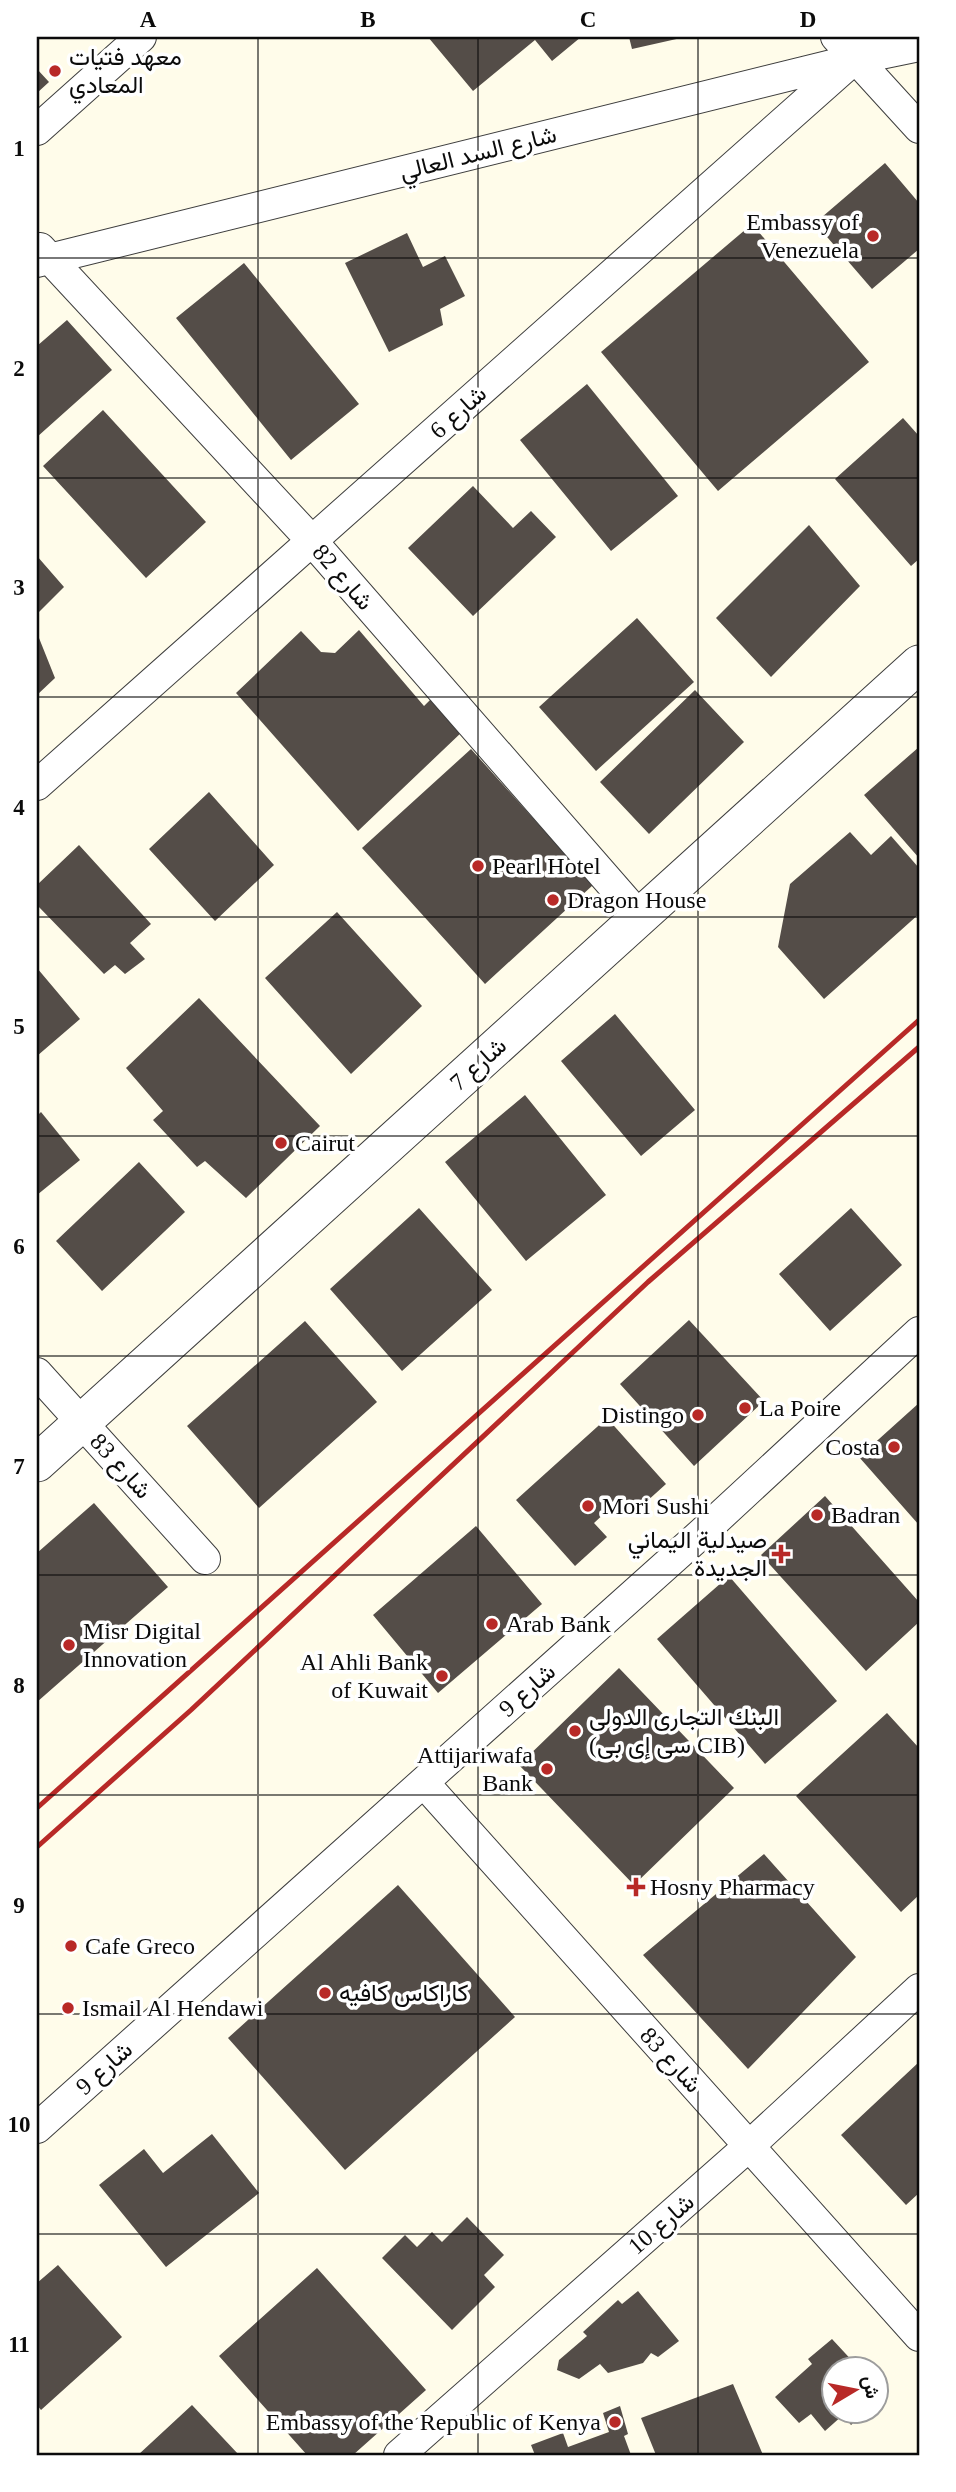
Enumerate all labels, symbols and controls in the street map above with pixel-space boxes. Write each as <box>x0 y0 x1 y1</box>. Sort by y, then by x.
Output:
text: A <box>140 7 157 32</box>
text: B <box>360 7 376 32</box>
text: C <box>580 7 596 32</box>
text: D <box>800 7 816 32</box>
place label: معهد فتيات المعادي <box>69 44 182 104</box>
marker: معهد فتيات المعادي <box>47 63 63 79</box>
street label: شارع السد العالي <box>397 121 561 191</box>
text: 1 <box>13 136 25 161</box>
place label: Embassy of Venezuela <box>746 209 859 263</box>
marker: Embassy of Venezuela <box>865 228 881 244</box>
text: 2 <box>13 356 25 381</box>
street label: شارع 6 <box>425 380 493 446</box>
street label: شارع 82 <box>305 539 378 617</box>
text: 3 <box>13 575 25 600</box>
text: 4 <box>13 795 25 820</box>
place label: Pearl Hotel <box>492 853 601 879</box>
marker: Pearl Hotel <box>470 858 486 874</box>
place label: Dragon House <box>567 887 706 913</box>
marker: Dragon House <box>545 892 561 908</box>
text: 5 <box>13 1014 25 1039</box>
street label: شارع 7 <box>445 1032 513 1098</box>
place label: Cairut <box>295 1130 355 1156</box>
marker: Cairut <box>273 1135 289 1151</box>
text: 6 <box>13 1234 25 1259</box>
place label: La Poire <box>759 1395 841 1421</box>
marker: La Poire <box>737 1400 753 1416</box>
place label: Distingo <box>601 1402 684 1428</box>
marker: Distingo <box>690 1407 706 1423</box>
street label: شارع 83 <box>83 1428 157 1506</box>
place label: Costa <box>825 1434 880 1460</box>
marker: Costa <box>886 1439 902 1455</box>
text: 7 <box>13 1454 25 1479</box>
place label: Mori Sushi <box>602 1493 710 1519</box>
marker: Mori Sushi <box>580 1498 596 1514</box>
place label: Badran <box>831 1502 900 1528</box>
marker: Badran <box>809 1507 825 1523</box>
place label: صيدلية اليماني الجديدة <box>628 1527 767 1582</box>
marker: صيدلية اليماني الجديدة <box>773 1546 789 1562</box>
place label: Arab Bank <box>506 1611 611 1637</box>
marker: Arab Bank <box>484 1616 500 1632</box>
place label: Misr Digital Innovation <box>83 1618 201 1672</box>
marker: Misr Digital Innovation <box>61 1637 77 1653</box>
place label: Al Ahli Bank of Kuwait <box>300 1649 428 1703</box>
street label: شارع 9 <box>494 1658 562 1724</box>
marker: Al Ahli Bank of Kuwait <box>434 1668 450 1684</box>
text: 8 <box>13 1673 25 1698</box>
place label: البنك التجارى الدولى (سى إى بى CIB) <box>589 1704 779 1760</box>
marker: البنك التجارى الدولى (سى إى بى CIB) <box>567 1723 583 1739</box>
place label: Attijariwafa Bank <box>417 1742 533 1796</box>
marker: Attijariwafa Bank <box>539 1761 555 1777</box>
place label: Hosny Pharmacy <box>650 1874 815 1900</box>
marker: Hosny Pharmacy <box>628 1879 644 1895</box>
text: 9 <box>13 1893 25 1918</box>
place label: Cafe Greco <box>85 1933 195 1959</box>
marker: Cafe Greco <box>63 1938 79 1954</box>
place label: كاراكاس كافيه <box>339 1980 468 2008</box>
marker: كاراكاس كافيه <box>317 1985 333 2001</box>
place label: Ismail Al Hendawi <box>82 1995 264 2021</box>
marker: Ismail Al Hendawi <box>60 2000 76 2016</box>
street label: شارع 83 <box>633 2022 707 2100</box>
street label: شارع 9 <box>71 2036 139 2102</box>
text: 10 <box>8 2112 31 2137</box>
street label: شارع 10 <box>623 2189 701 2262</box>
text: 11 <box>8 2332 30 2357</box>
north arrow <box>820 2356 890 2426</box>
text: ش <box>858 2374 884 2401</box>
place label: Embassy of the Republic of Kenya <box>266 2409 601 2435</box>
marker: Embassy of the Republic of Kenya <box>607 2414 623 2430</box>

